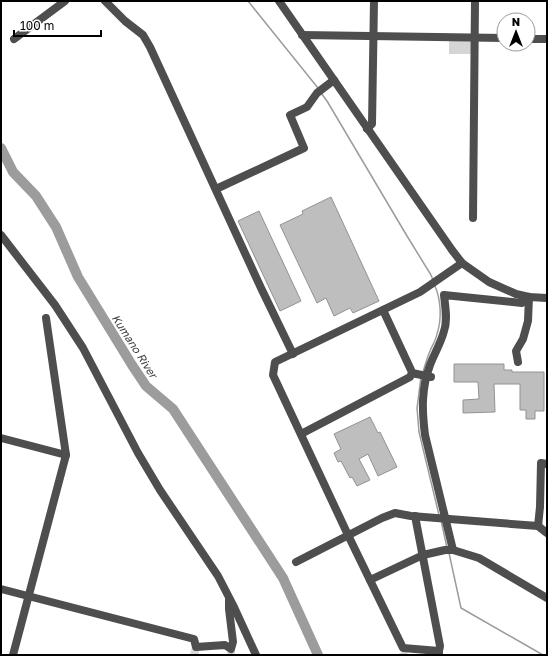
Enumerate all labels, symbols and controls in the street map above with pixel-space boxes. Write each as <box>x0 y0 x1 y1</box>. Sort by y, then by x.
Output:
scale bar <box>14 12 101 38</box>
north arrow <box>496 12 536 52</box>
text: N <box>512 15 520 28</box>
text: 100 m <box>20 18 54 33</box>
water label: Kumano River <box>110 312 161 382</box>

